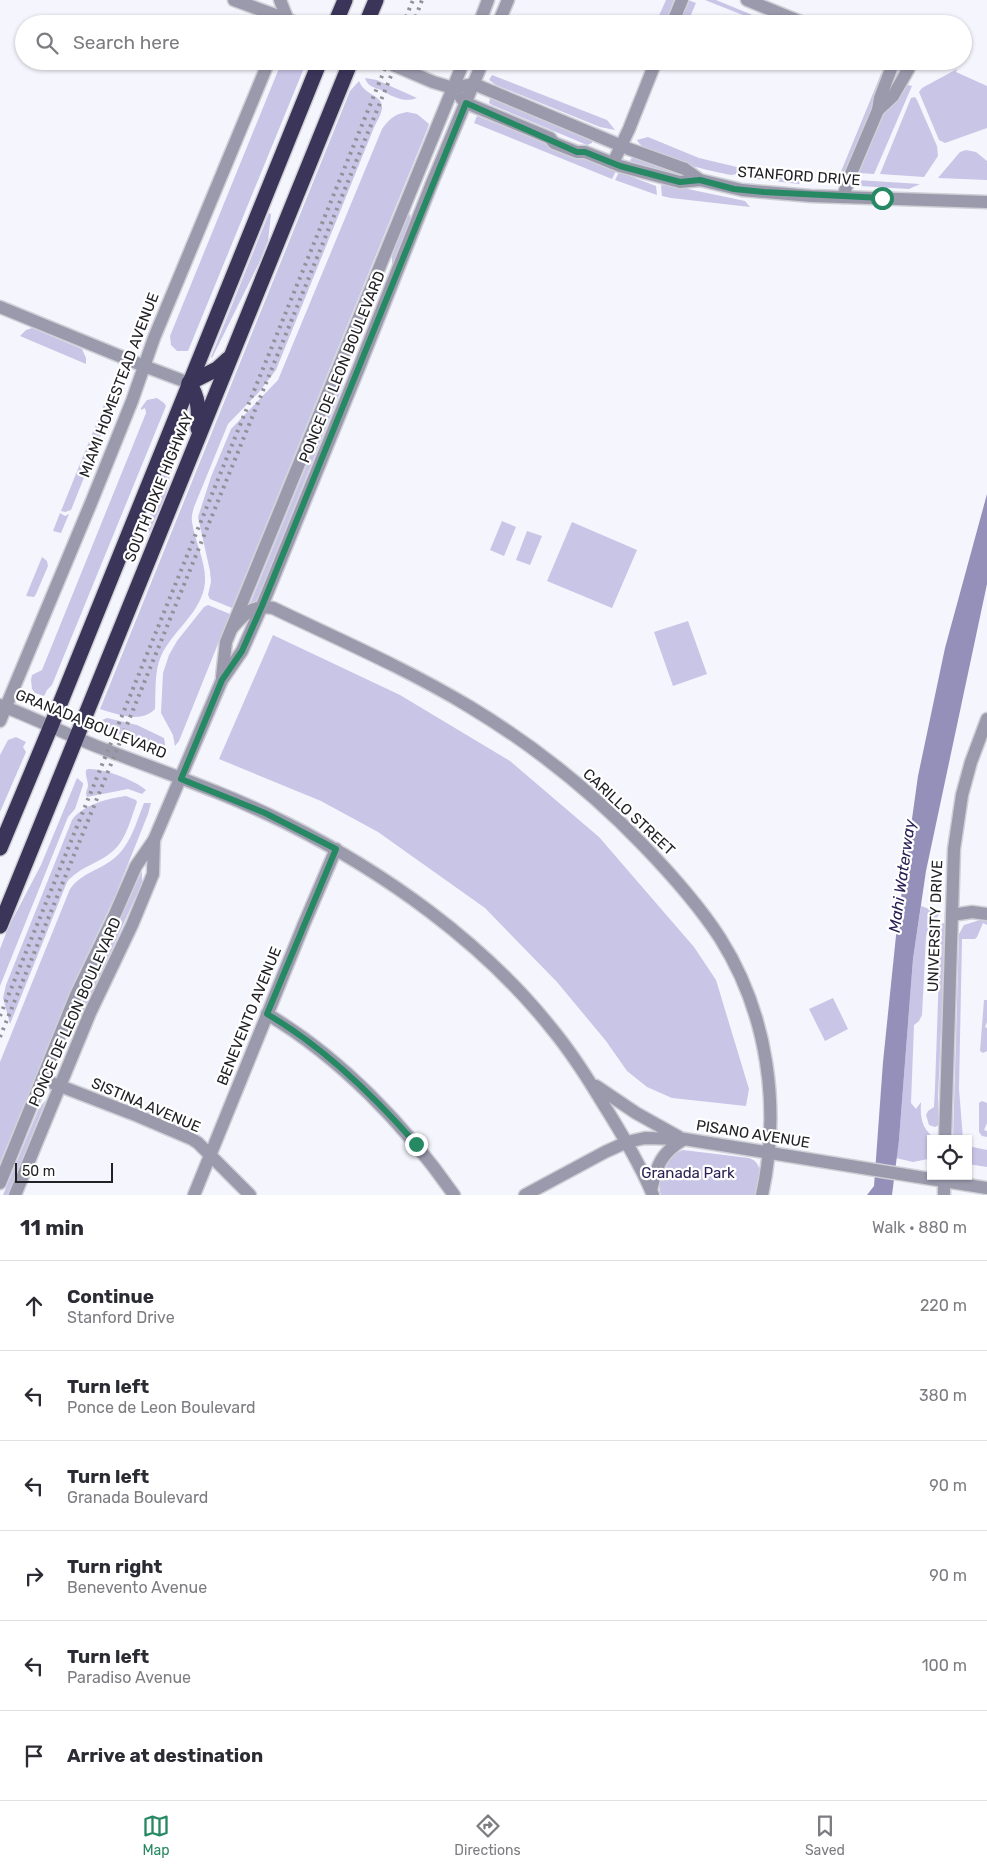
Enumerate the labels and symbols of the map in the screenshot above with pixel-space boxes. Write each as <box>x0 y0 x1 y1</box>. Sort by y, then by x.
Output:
street label: STANFORD DRIVE <box>737 163 861 189</box>
route start <box>871 187 894 210</box>
street label: PONCE DE LEON BOULEVARD <box>295 269 389 465</box>
street label: MIAMI HOMESTEAD AVENUE <box>75 290 163 480</box>
street label: SOUTH DIXIE HIGHWAY <box>121 409 197 564</box>
street label: GRANADA BOULEVARD <box>13 685 169 763</box>
street label: CARILLO STREET <box>579 765 679 859</box>
water label: Mahi Waterway <box>885 817 919 934</box>
street label: UNIVERSITY DRIVE <box>924 860 946 992</box>
street label: PONCE DE LEON BOULEVARD <box>25 915 125 1109</box>
street label: BENEVENTO AVENUE <box>213 944 285 1088</box>
street label: SISTINA AVENUE <box>89 1074 203 1136</box>
street label: PISANO AVENUE <box>695 1116 811 1152</box>
route end <box>405 1133 428 1156</box>
scale bar <box>15 1160 112 1183</box>
park label: Granada Park <box>641 1164 735 1182</box>

